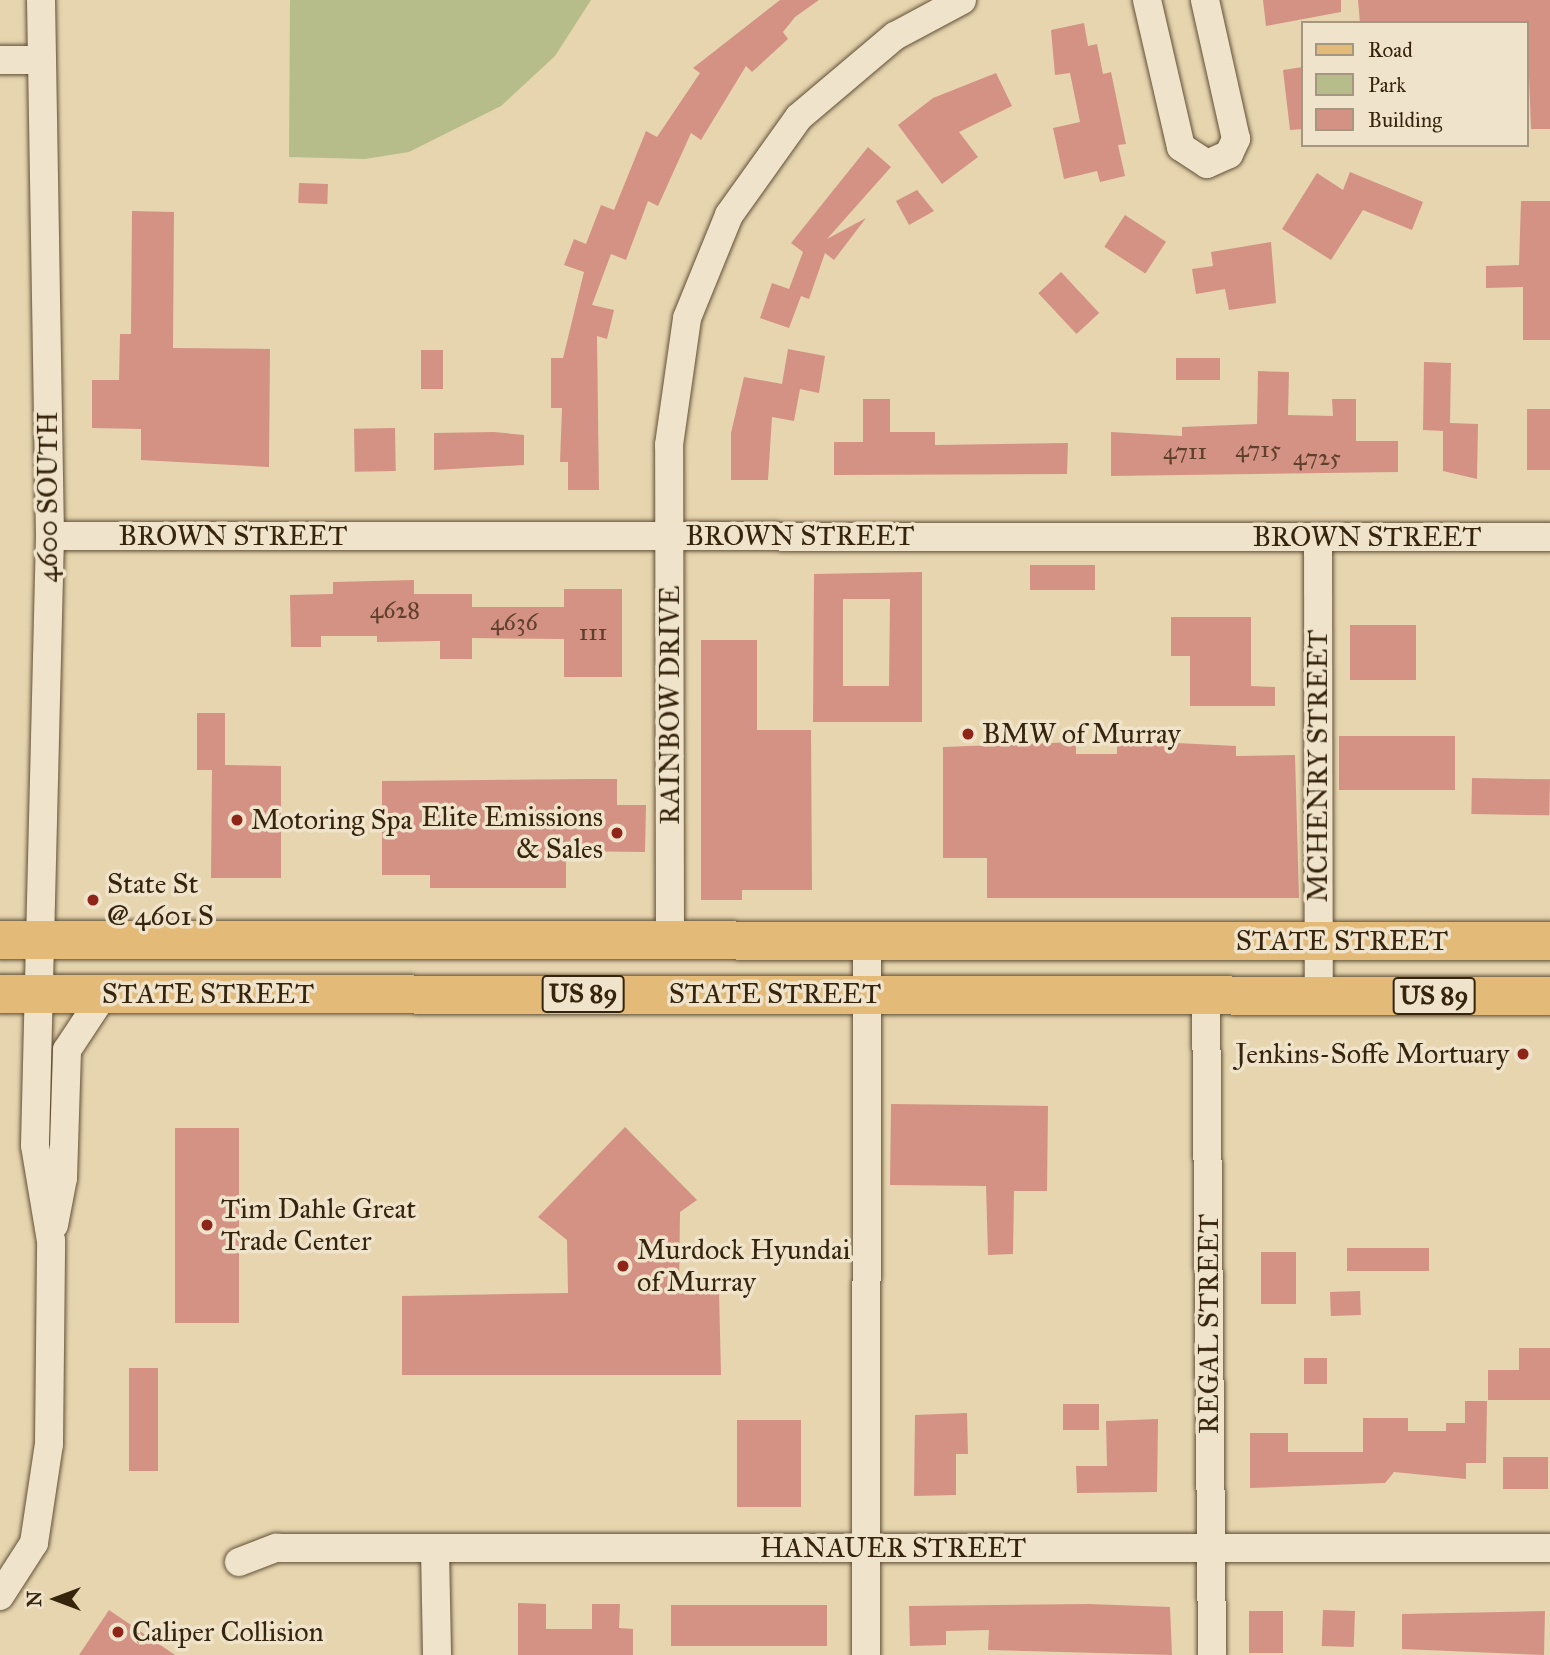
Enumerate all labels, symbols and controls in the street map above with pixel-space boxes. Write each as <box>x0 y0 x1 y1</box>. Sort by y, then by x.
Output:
legend <box>1302 21 1529 147</box>
text: Road <box>1368 37 1413 63</box>
text: Park <box>1368 72 1406 98</box>
text: Building <box>1368 107 1442 133</box>
street label: 4600 SOUTH <box>31 411 65 583</box>
house number: 4715 <box>1235 436 1281 464</box>
house number: 4711 <box>1163 438 1207 466</box>
house number: 4725 <box>1293 444 1341 472</box>
street label: BROWN STREET <box>118 519 348 553</box>
street label: BROWN STREET <box>685 519 915 553</box>
street label: BROWN STREET <box>1252 520 1482 554</box>
street label: RAINBOW DRIVE <box>653 585 687 825</box>
house number: 4628 <box>370 597 420 625</box>
house number: 4636 <box>490 609 538 637</box>
house number: 111 <box>579 619 607 647</box>
street label: MCHENRY STREET <box>1301 630 1335 902</box>
place label: BMW of Murray <box>982 717 1181 751</box>
marker: BMW of Murray <box>960 726 976 742</box>
place label: Elite Emissions & Sales <box>421 800 603 866</box>
place label: Motoring Spa <box>251 803 412 837</box>
marker: Motoring Spa <box>229 812 245 828</box>
marker: Elite Emissions & Sales <box>609 825 625 841</box>
place label: State St @ 4601 S <box>107 867 214 933</box>
marker: State St @ 4601 S <box>85 892 101 908</box>
street label: STATE STREET <box>1236 924 1448 958</box>
road number: US 89 <box>541 972 625 1016</box>
road number: US 89 <box>1392 973 1476 1018</box>
street label: STATE STREET <box>102 977 314 1011</box>
street label: STATE STREET <box>669 977 881 1011</box>
place label: Jenkins-Soffe Mortuary <box>1235 1037 1509 1071</box>
marker: Jenkins-Soffe Mortuary <box>1515 1046 1531 1062</box>
place label: Tim Dahle Great Trade Center <box>221 1192 416 1258</box>
street label: REGAL STREET <box>1192 1214 1226 1434</box>
marker: Tim Dahle Great Trade Center <box>199 1217 215 1233</box>
place label: Murdock Hyundai of Murray <box>637 1233 850 1299</box>
marker: Murdock Hyundai of Murray <box>615 1258 631 1274</box>
street label: HANAUER STREET <box>760 1531 1026 1565</box>
north arrow <box>21 1564 91 1634</box>
text: N <box>23 1591 46 1607</box>
place label: Caliper Collision <box>132 1615 324 1649</box>
marker: Caliper Collision <box>110 1624 126 1640</box>

